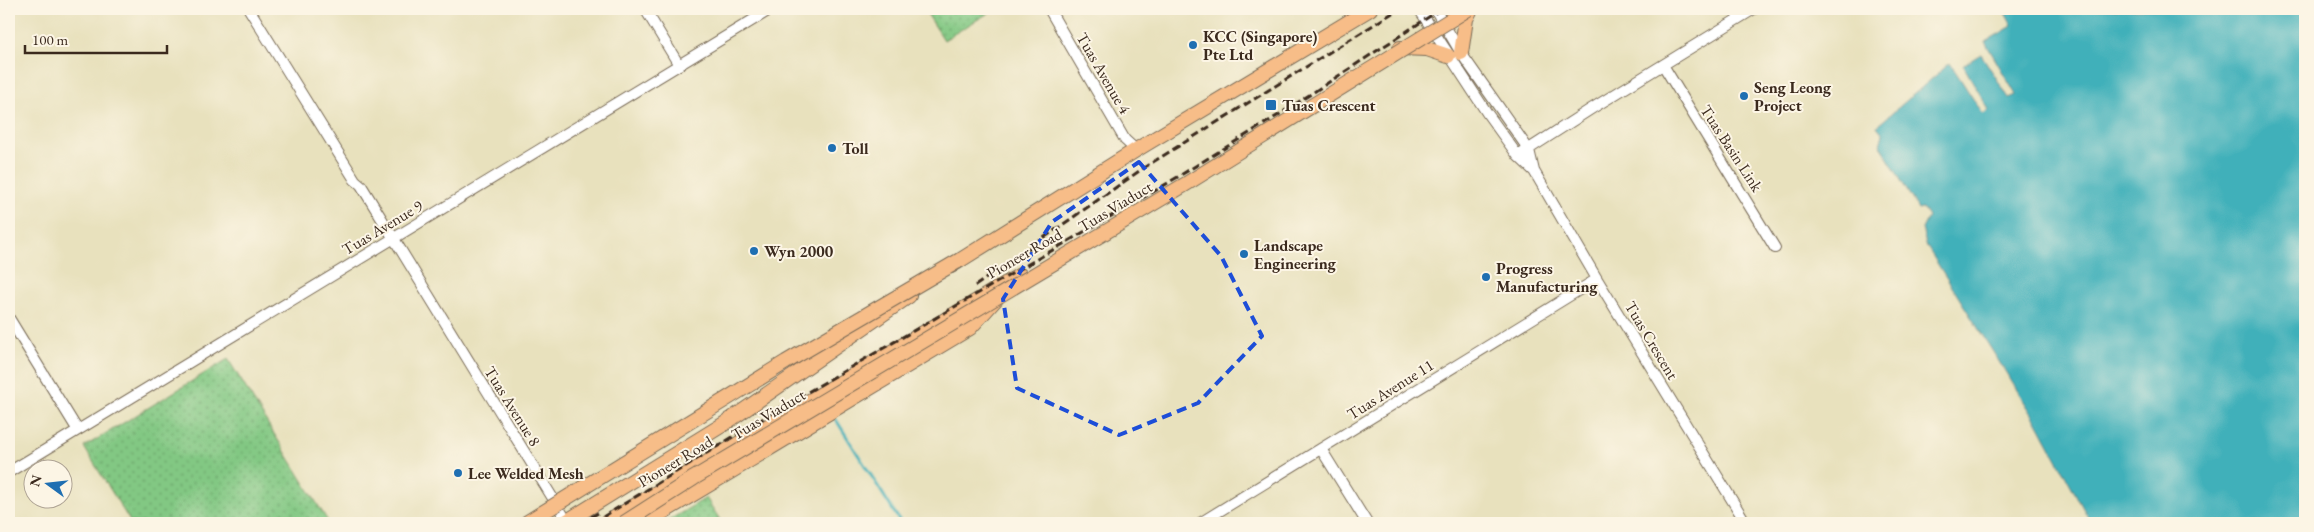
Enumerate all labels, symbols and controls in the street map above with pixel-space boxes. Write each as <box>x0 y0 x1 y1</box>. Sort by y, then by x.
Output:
scale bar <box>25 22 168 54</box>
place label: KCC (Singapore) Pte Ltd <box>1203 26 1317 65</box>
street label: Tuas Avenue 4 <box>1072 29 1135 118</box>
text: 100 m <box>32 30 69 49</box>
marker: KCC (Singapore) Pte Ltd <box>1187 39 1199 51</box>
place label: Seng Leong Project <box>1754 77 1832 116</box>
marker: Seng Leong Project <box>1738 90 1750 102</box>
place label: Tuas Crescent <box>1282 95 1376 116</box>
marker: Tuas Crescent <box>1264 98 1278 112</box>
street label: Tuas Basin Link <box>1696 101 1768 196</box>
place label: Toll <box>842 138 869 159</box>
marker: Toll <box>826 142 838 154</box>
street label: Tuas Viaduct <box>1074 176 1156 237</box>
street label: Tuas Avenue 9 <box>338 195 427 260</box>
street label: Pioneer Road <box>983 223 1066 283</box>
place label: Landscape Engineering <box>1254 235 1337 274</box>
place label: Wyn 2000 <box>764 241 834 262</box>
marker: Wyn 2000 <box>748 245 760 257</box>
marker: Landscape Engineering <box>1238 248 1250 260</box>
place label: Progress Manufacturing <box>1496 258 1599 297</box>
marker: Progress Manufacturing <box>1480 271 1492 283</box>
street label: Tuas Crescent <box>1620 297 1683 383</box>
street label: Tuas Avenue 11 <box>1343 354 1438 424</box>
street label: Tuas Avenue 8 <box>480 362 546 451</box>
street label: Tuas Viaduct <box>727 384 809 445</box>
street label: Pioneer Road <box>634 430 717 492</box>
north arrow <box>22 460 72 510</box>
place label: Lee Welded Mesh <box>468 463 584 484</box>
marker: Lee Welded Mesh <box>452 467 464 479</box>
text: N <box>25 472 46 488</box>

